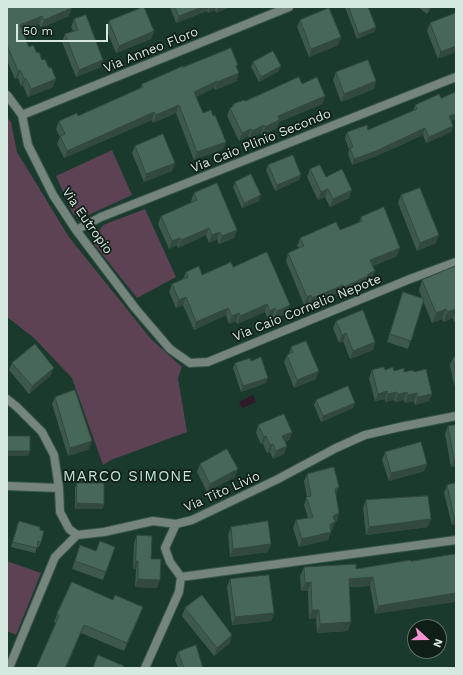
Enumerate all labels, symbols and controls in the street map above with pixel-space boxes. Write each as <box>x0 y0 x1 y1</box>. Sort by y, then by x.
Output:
scale bar <box>18 16 110 42</box>
text: 50 m <box>23 24 53 38</box>
street label: Via Anneo Floro <box>101 24 201 76</box>
street label: Via Caio Plinio Secondo <box>189 106 333 176</box>
street label: Via Eutropio <box>58 185 116 257</box>
street label: Via Caio Cornelio Nepote <box>231 271 383 345</box>
district label: MARCO SIMONE <box>63 468 193 486</box>
street label: Via Tito Livio <box>182 468 262 516</box>
north arrow <box>407 619 447 659</box>
text: N <box>430 637 445 649</box>

